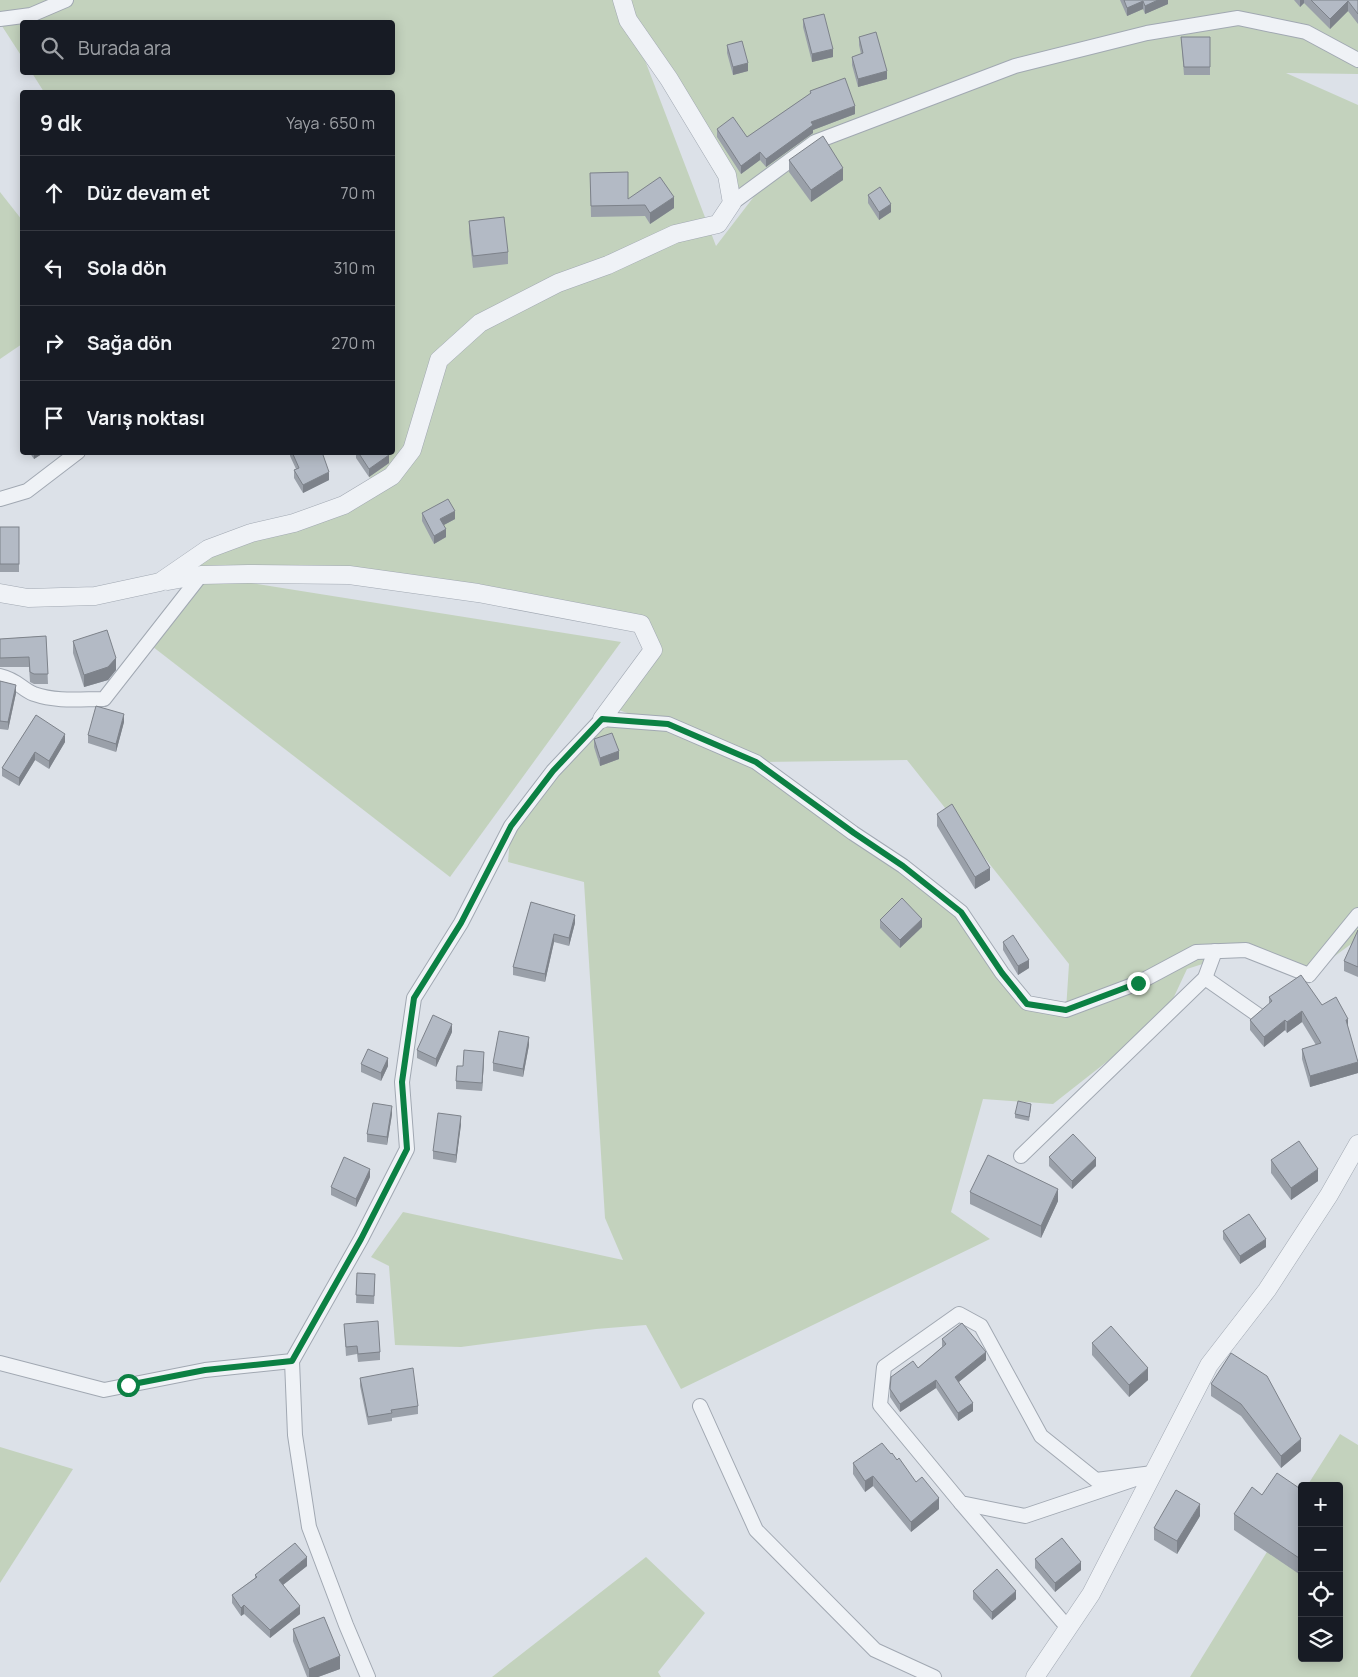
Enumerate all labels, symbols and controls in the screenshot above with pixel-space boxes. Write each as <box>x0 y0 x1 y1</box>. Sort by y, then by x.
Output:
search box <box>20 20 395 75</box>
icon: search <box>38 34 66 62</box>
text: Burada ara <box>78 35 171 61</box>
text: 9 dk <box>40 109 82 137</box>
text: Yaya · 650 m <box>286 112 375 134</box>
icon: ahead <box>40 179 68 207</box>
text: Düz devam et <box>87 180 210 206</box>
text: 70 m <box>340 182 375 204</box>
icon: left <box>40 254 68 282</box>
text: Sola dön <box>87 255 167 281</box>
text: 310 m <box>333 257 375 279</box>
icon: right <box>40 329 68 357</box>
text: Sağa dön <box>87 330 172 356</box>
text: 270 m <box>331 332 375 354</box>
icon: arrive <box>40 404 68 432</box>
text: Varış noktası <box>87 405 205 431</box>
route end <box>1127 972 1150 995</box>
route start <box>117 1374 140 1397</box>
map controls <box>1298 1482 1343 1662</box>
button: + <box>1298 1482 1343 1527</box>
button: − <box>1298 1527 1343 1572</box>
button: locate <box>1298 1572 1343 1617</box>
button: layers <box>1298 1617 1343 1662</box>

